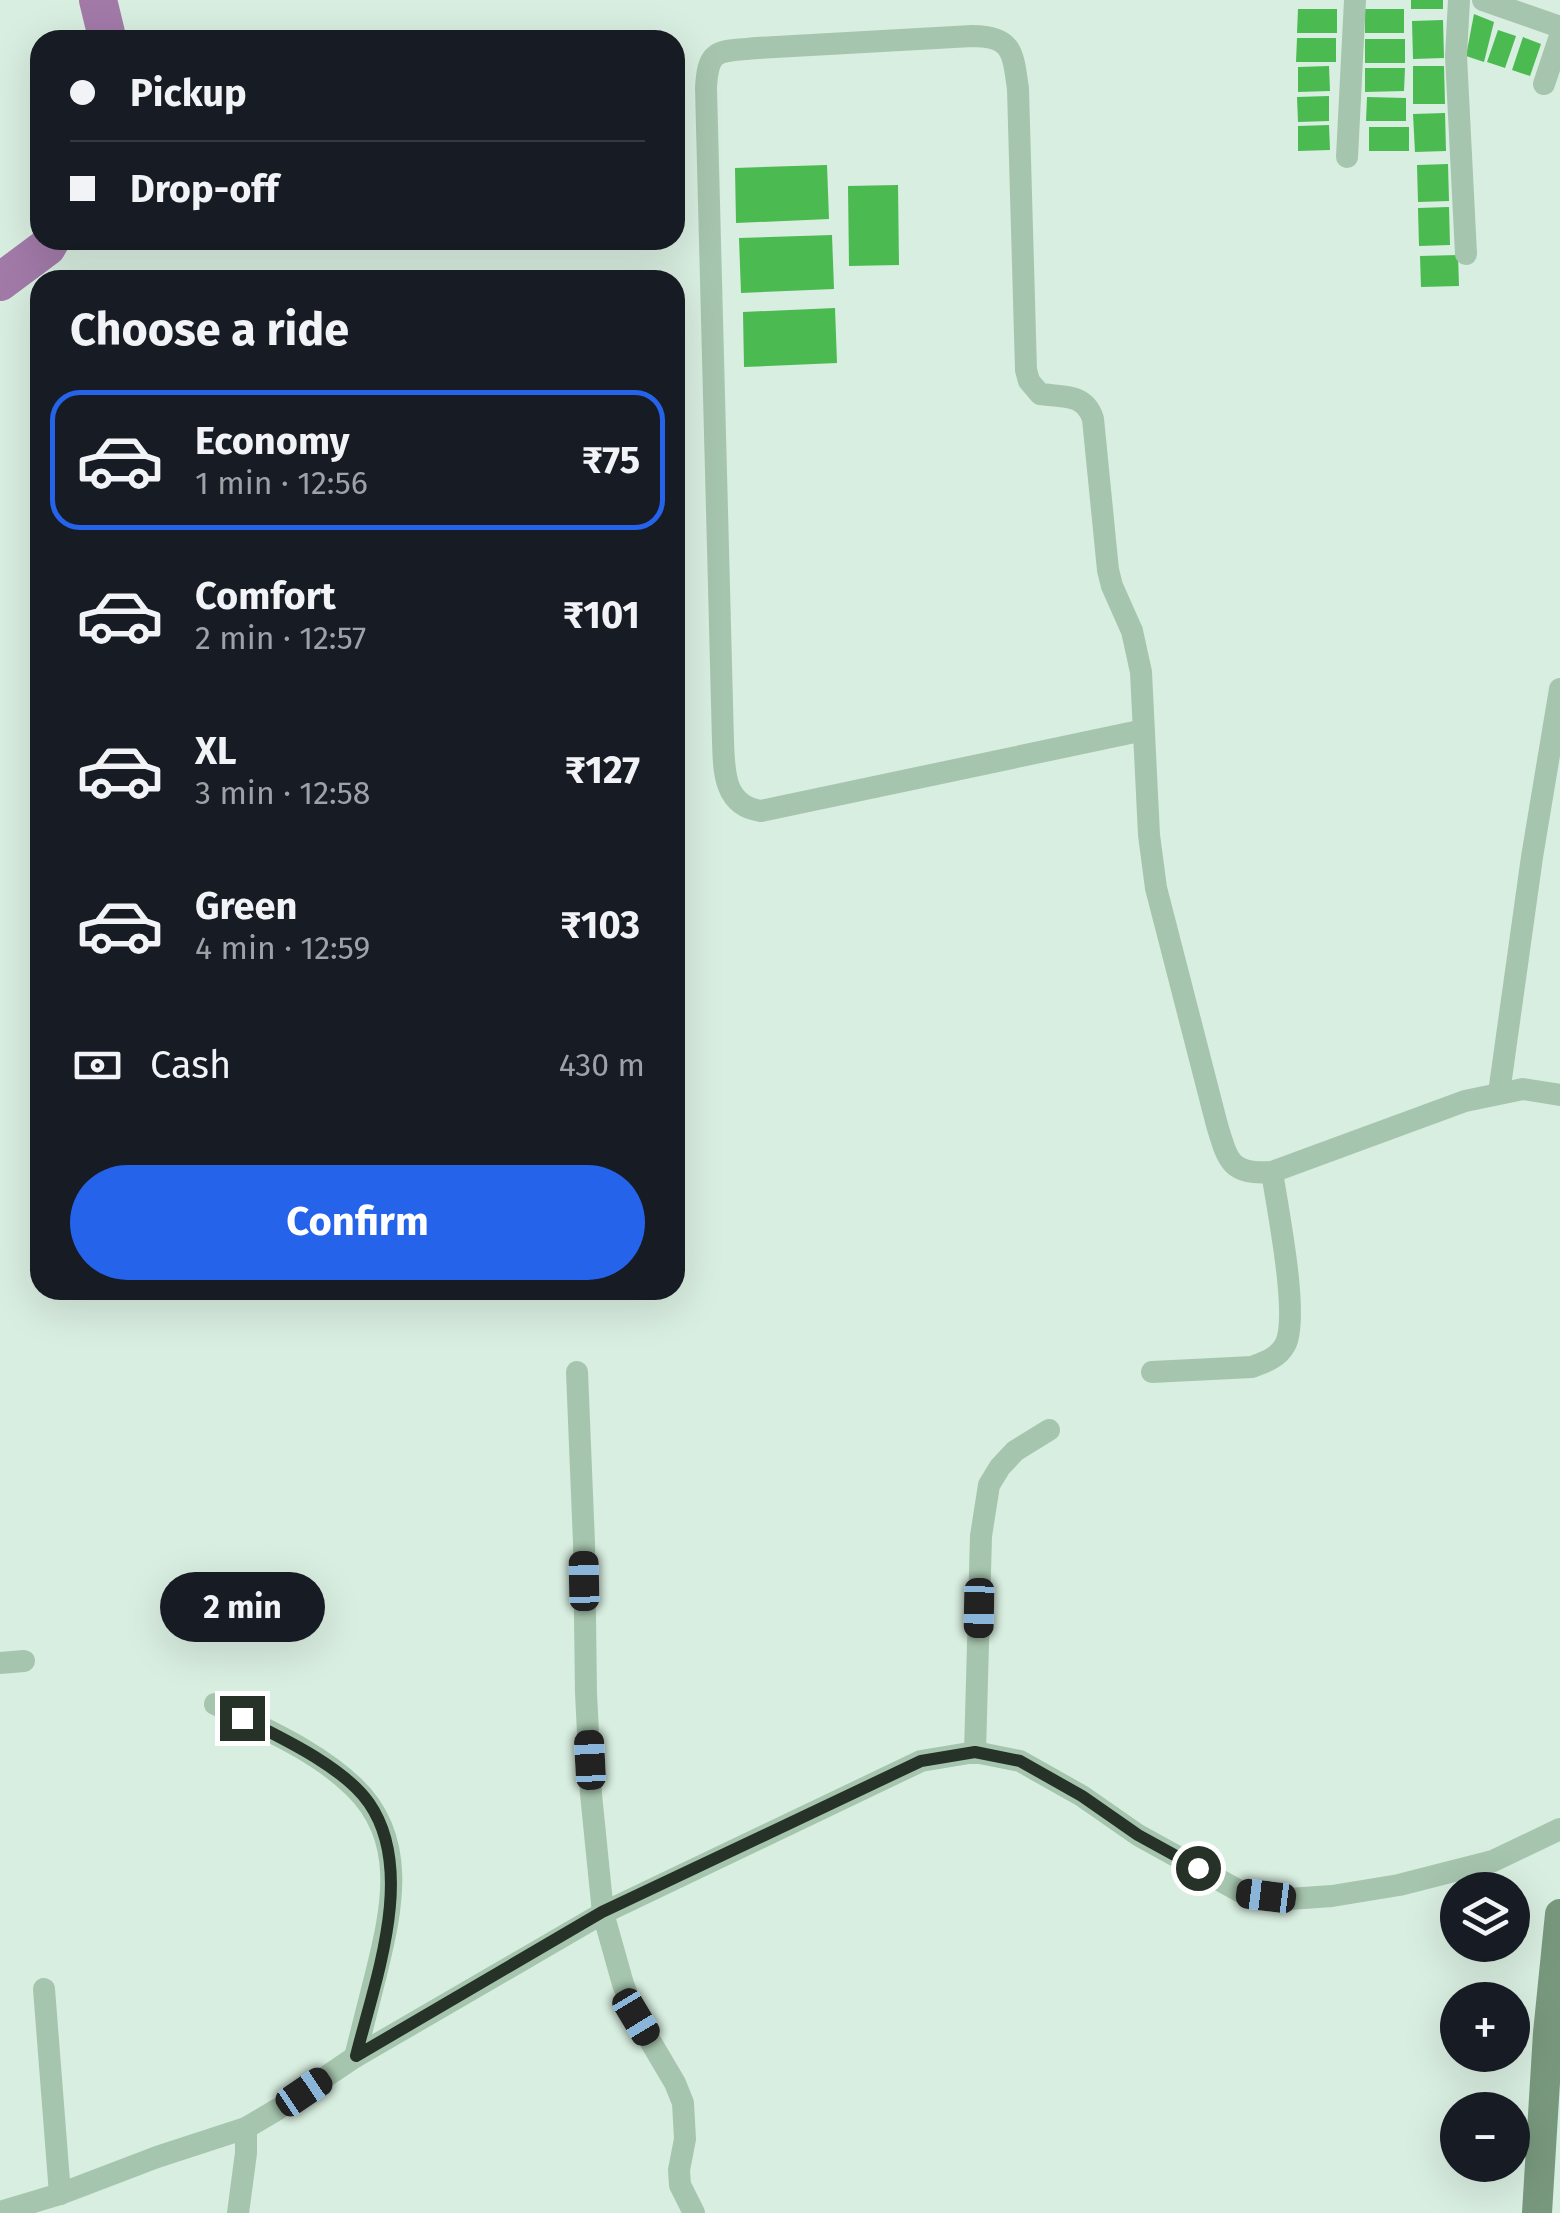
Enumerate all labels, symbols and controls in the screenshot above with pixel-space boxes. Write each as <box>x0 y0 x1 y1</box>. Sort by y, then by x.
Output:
text: Pickup <box>130 70 247 116</box>
text: Drop-off <box>130 166 278 212</box>
text: Choose a ride <box>70 303 349 357</box>
icon: car <box>75 415 165 505</box>
text: Economy <box>195 418 350 464</box>
text: ₹75 <box>582 437 640 483</box>
text: 1 min · 12:56 <box>195 464 368 502</box>
icon: car <box>75 570 165 660</box>
text: Comfort <box>195 573 336 619</box>
text: ₹101 <box>563 592 640 638</box>
text: 2 min · 12:57 <box>195 619 366 657</box>
icon: car <box>75 725 165 815</box>
text: XL <box>195 728 237 774</box>
text: ₹127 <box>565 747 640 793</box>
text: 3 min · 12:58 <box>195 774 370 812</box>
icon: car <box>75 880 165 970</box>
text: Green <box>195 883 298 929</box>
text: ₹103 <box>560 902 640 948</box>
text: 4 min · 12:59 <box>195 929 370 967</box>
icon: cash <box>70 1038 125 1093</box>
text: Cash <box>150 1042 231 1088</box>
text: 430 m <box>559 1046 645 1084</box>
button: Confirm <box>70 1165 645 1280</box>
car <box>568 1551 600 1611</box>
callout: 2 min <box>160 1573 324 1643</box>
car <box>963 1578 995 1638</box>
text: 2 min <box>203 1588 282 1626</box>
route end <box>220 1696 265 1741</box>
car <box>573 1729 607 1791</box>
route start <box>1176 1846 1221 1891</box>
map controls <box>1440 1872 1530 2182</box>
button: layers <box>1440 1872 1530 1962</box>
car <box>1234 1877 1298 1915</box>
button: + <box>1440 1982 1530 2072</box>
car <box>608 1984 664 2050</box>
car <box>271 2063 337 2121</box>
button: − <box>1440 2092 1530 2182</box>

